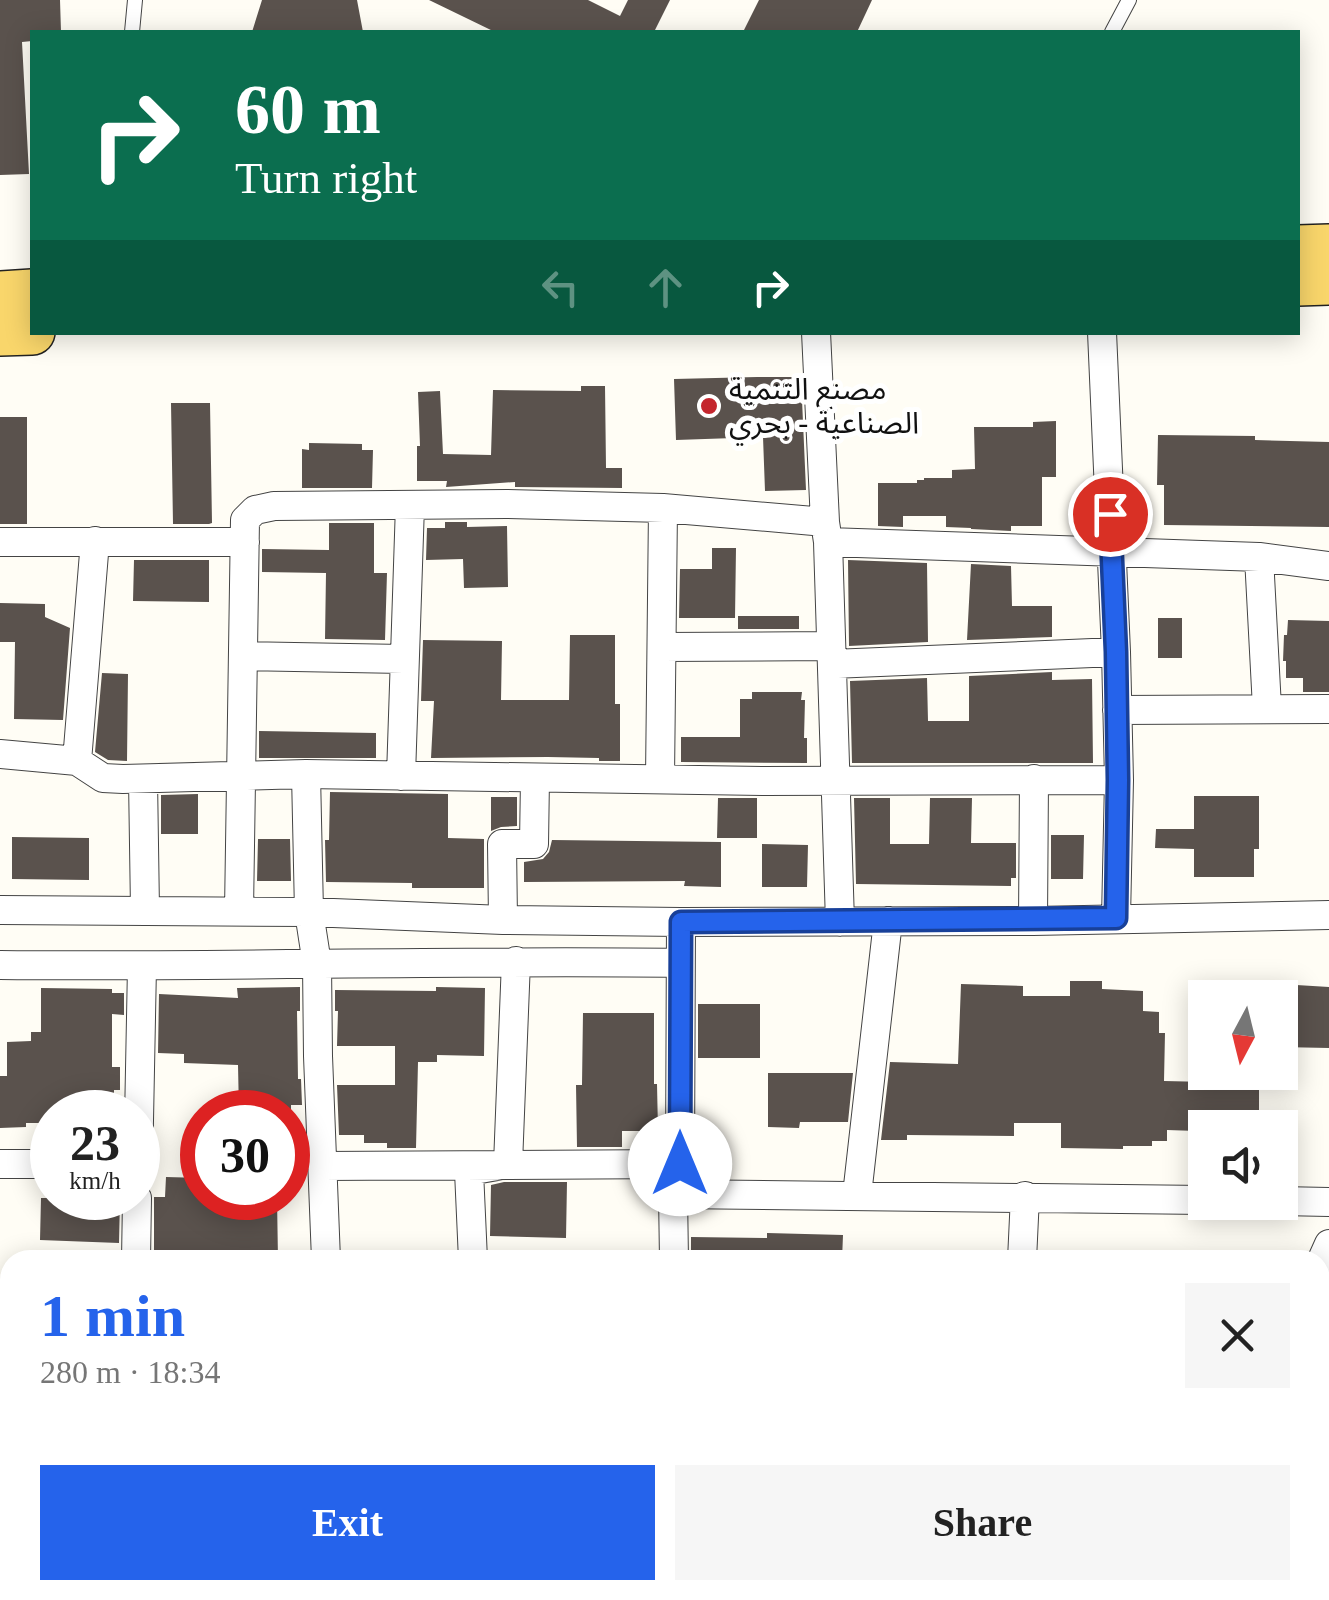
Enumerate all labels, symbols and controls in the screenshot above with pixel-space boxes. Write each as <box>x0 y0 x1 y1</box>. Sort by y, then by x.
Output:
icon: right <box>70 70 200 200</box>
text: 60 m <box>235 71 381 148</box>
text: Turn right <box>235 153 417 203</box>
icon: left <box>533 260 588 315</box>
icon: ahead <box>638 260 693 315</box>
icon: right <box>743 260 798 315</box>
place label: مصنع التنمية الصناعية - بحري <box>729 372 919 446</box>
marker: مصنع التنمية الصناعية - بحري <box>698 395 720 417</box>
pin <box>1068 472 1153 557</box>
icon: arrive <box>1083 487 1138 542</box>
north arrow <box>1188 980 1298 1090</box>
map controls <box>1188 980 1298 1220</box>
speed limit sign: 30 <box>180 1090 310 1220</box>
button: sound <box>1188 1110 1298 1220</box>
position arrow <box>628 1112 732 1216</box>
text: 23 <box>70 1115 120 1171</box>
text: km/h <box>69 1167 121 1194</box>
text: 1 min <box>40 1283 185 1349</box>
button: close <box>1185 1283 1290 1388</box>
text: 280 m · 18:34 <box>40 1354 220 1390</box>
button: Exit <box>40 1465 655 1580</box>
button: Share <box>675 1465 1290 1580</box>

